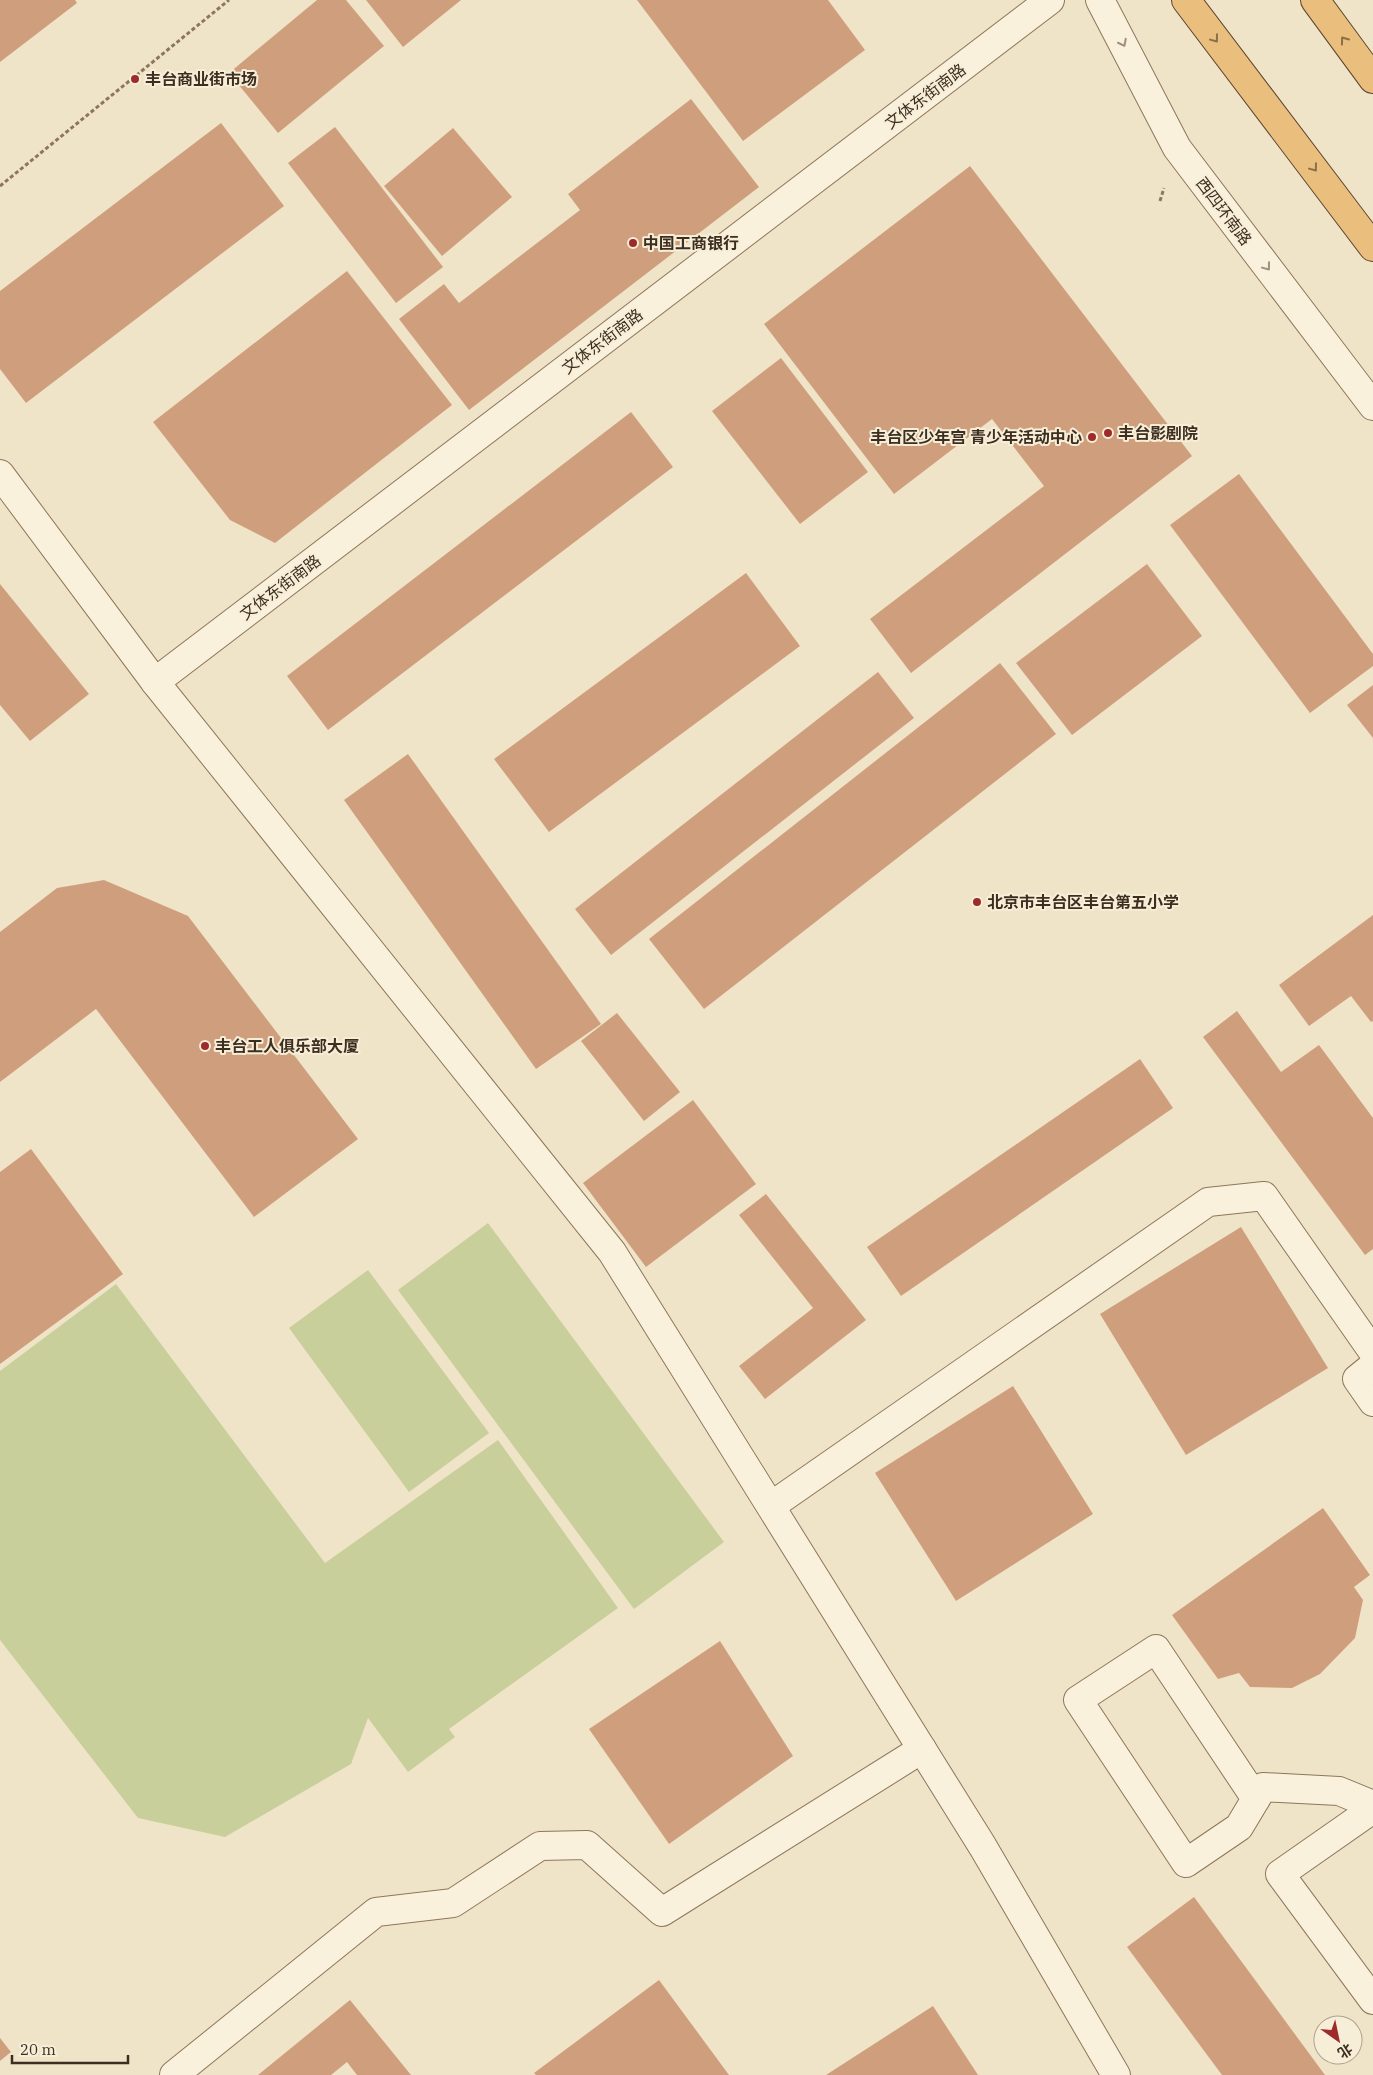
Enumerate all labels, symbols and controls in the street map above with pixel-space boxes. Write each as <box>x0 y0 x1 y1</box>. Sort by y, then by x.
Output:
one-way arrow <box>1210 33 1218 42</box>
one-way arrow <box>1341 36 1350 46</box>
one-way arrow <box>1117 38 1127 47</box>
street label: 文体东街南路 <box>881 59 969 133</box>
place label: 丰台商业街市场 <box>145 69 257 89</box>
marker: 丰台商业街市场 <box>129 73 141 85</box>
one-way arrow <box>1308 162 1316 171</box>
street label: 西四环南路 <box>1192 173 1256 249</box>
place label: 中国工商银行 <box>643 233 739 253</box>
marker: 中国工商银行 <box>627 237 639 249</box>
one-way arrow <box>1262 261 1270 270</box>
street label: 文体东街南路 <box>558 304 646 378</box>
place label: 丰台影剧院 <box>1118 423 1198 443</box>
place label: 丰台区少年宫 青少年活动中心 <box>870 427 1082 447</box>
marker: 丰台影剧院 <box>1102 427 1114 439</box>
marker: 丰台区少年宫 青少年活动中心 <box>1086 431 1098 443</box>
street label: 文体东街南路 <box>236 550 324 624</box>
place label: 北京市丰台区丰台第五小学 <box>987 892 1179 912</box>
marker: 北京市丰台区丰台第五小学 <box>971 896 983 908</box>
place label: 丰台工人俱乐部大厦 <box>215 1036 359 1056</box>
marker: 丰台工人俱乐部大厦 <box>199 1040 211 1052</box>
north arrow <box>1313 2015 1363 2065</box>
scale bar <box>12 2032 129 2064</box>
text: 20 m <box>20 2040 56 2059</box>
text: 北 <box>1334 2040 1356 2062</box>

